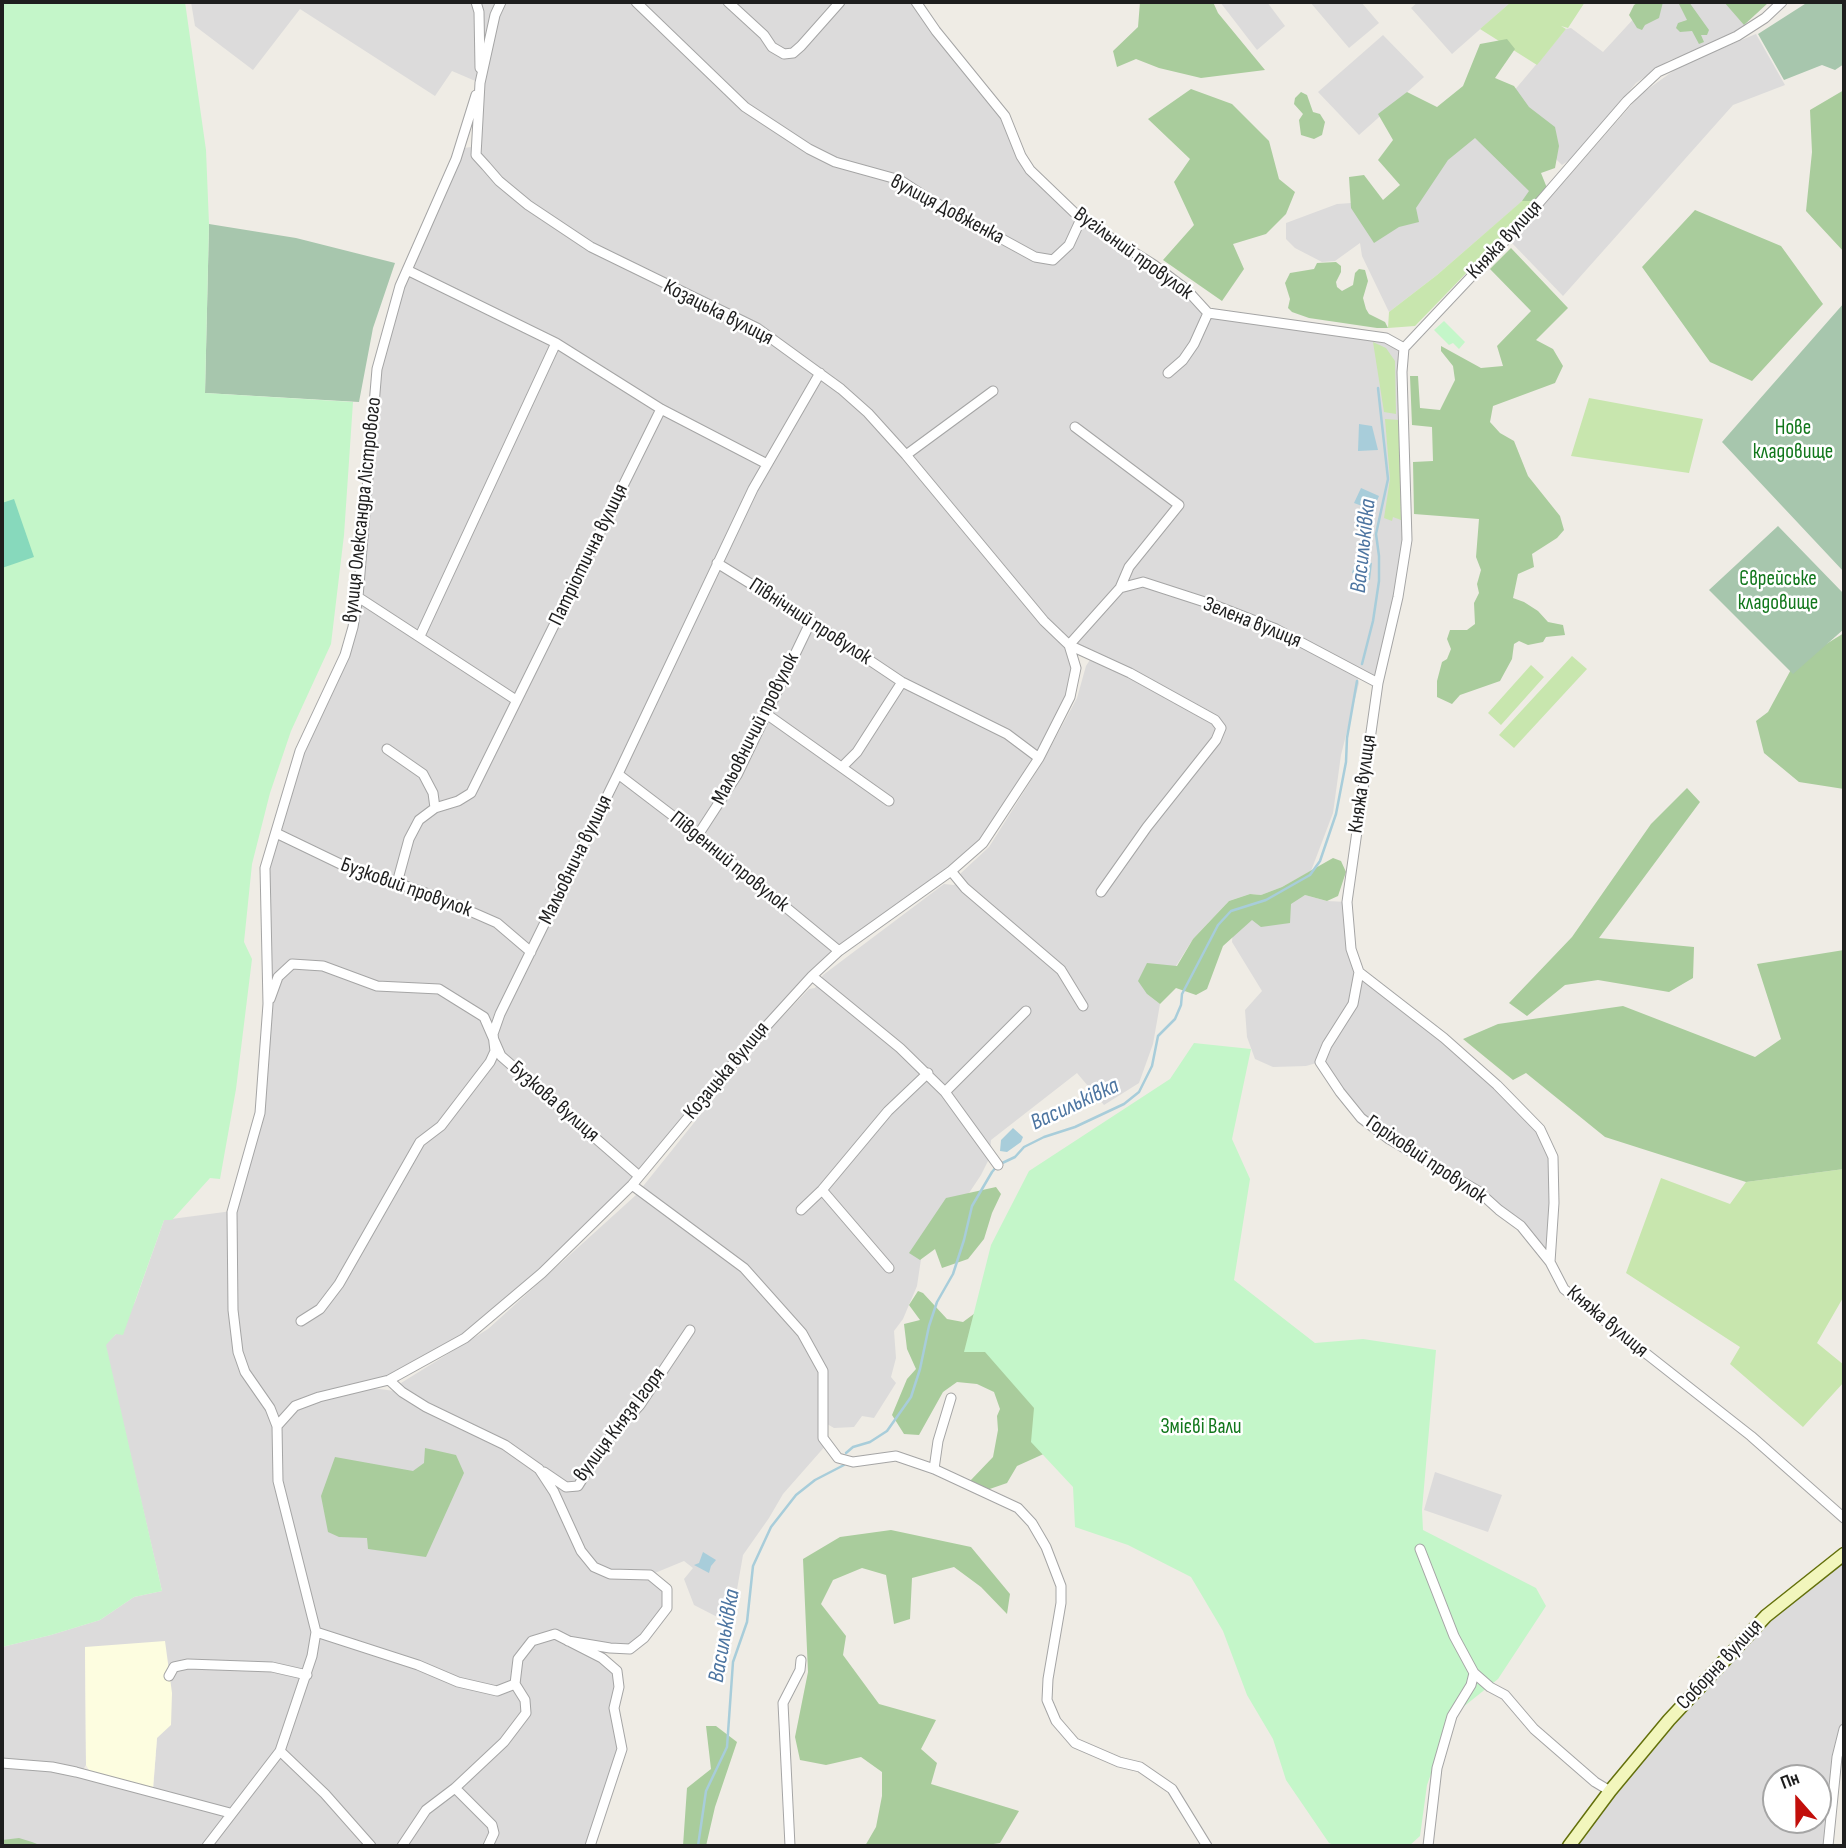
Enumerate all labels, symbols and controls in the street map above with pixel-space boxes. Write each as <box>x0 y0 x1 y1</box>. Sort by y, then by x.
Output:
street label: вулиця Довженка <box>886 169 1008 251</box>
street label: Княжа вулиця <box>1462 195 1548 285</box>
street label: Вугільний провулок <box>1069 202 1197 306</box>
street label: Козацька вулиця <box>659 275 777 351</box>
street label: вулиця Олександра Лістрового <box>339 396 387 624</box>
park label: Нове кладовище <box>1753 416 1833 466</box>
street label: Патріотична вулиця <box>544 480 634 630</box>
water label: Васильківка <box>1345 498 1383 594</box>
park label: Єврейське кладовище <box>1738 567 1818 617</box>
street label: Північний провулок <box>744 573 876 671</box>
street label: Зелена вулиця <box>1199 592 1305 654</box>
street label: Мальовничий провулок <box>707 649 805 809</box>
street label: Княжа вулиця <box>1344 733 1382 835</box>
street label: Мальовнича вулиця <box>534 791 618 929</box>
street label: Південний провулок <box>664 806 794 918</box>
street label: Бузковий провулок <box>337 853 475 923</box>
street label: Козацька вулиця <box>679 1017 775 1125</box>
street label: Бузкова вулиця <box>504 1056 604 1148</box>
water label: Васильківка <box>1026 1073 1124 1137</box>
street label: Горіховий провулок <box>1361 1110 1491 1210</box>
street label: Княжа вулиця <box>1561 1281 1653 1363</box>
street label: вулиця Князя Ігоря <box>569 1363 671 1487</box>
park label: Змієві Вали <box>1160 1415 1242 1441</box>
water label: Васильківка <box>703 1587 747 1685</box>
street label: Соборна вулиця <box>1672 1614 1768 1716</box>
north arrow <box>1762 1764 1832 1834</box>
text: Пн <box>1777 1767 1803 1795</box>

